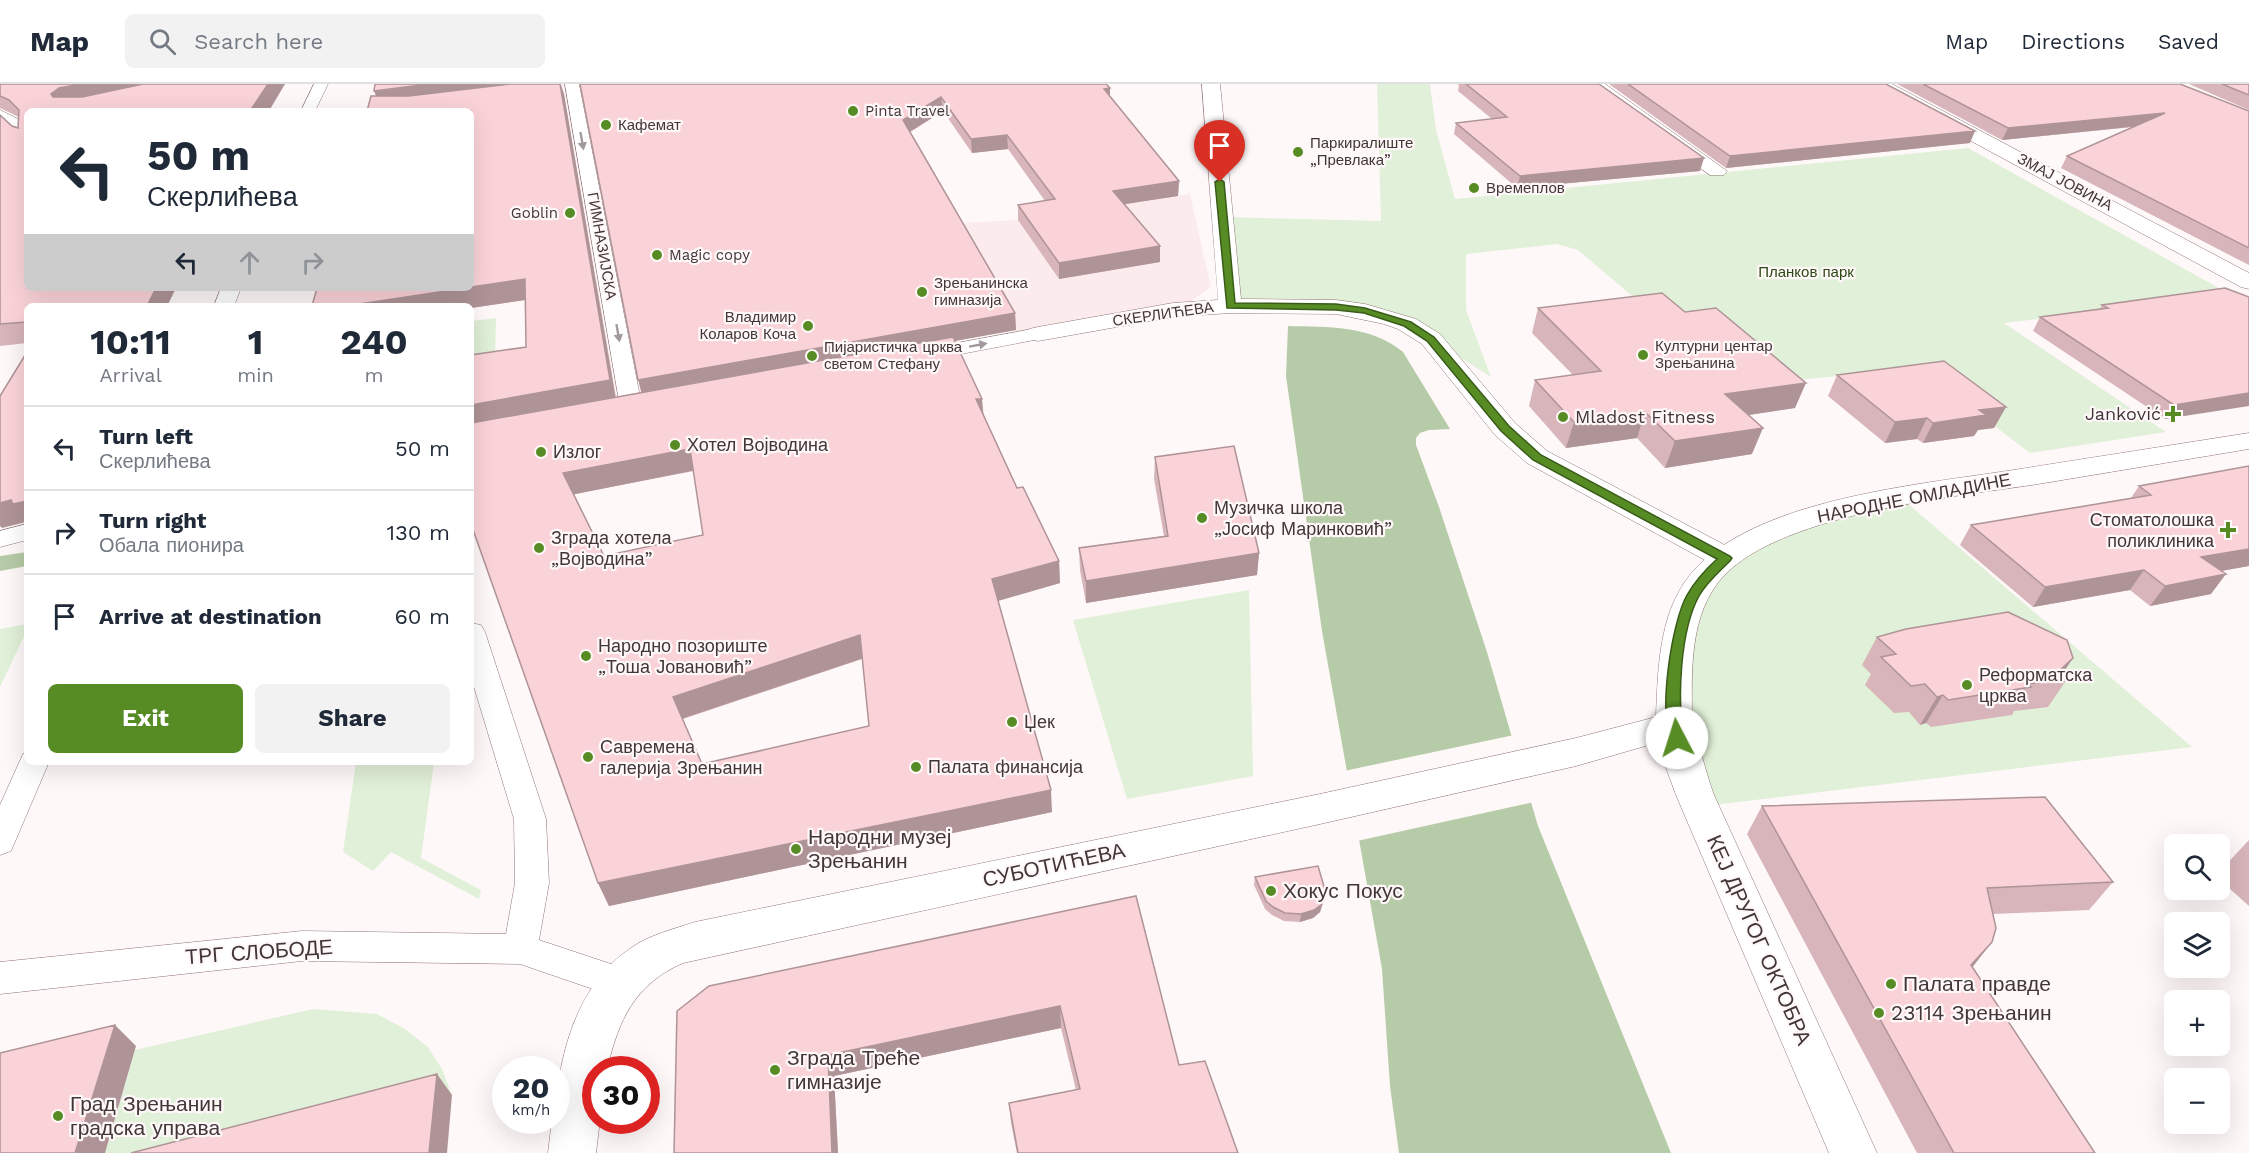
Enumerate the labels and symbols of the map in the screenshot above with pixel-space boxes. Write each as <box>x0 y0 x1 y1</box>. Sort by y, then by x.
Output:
place label: Pinta Travel <box>865 102 950 120</box>
marker: Pinta Travel <box>846 104 860 118</box>
place label: Кафемат <box>618 116 681 134</box>
marker: Кафемат <box>599 118 613 132</box>
pin <box>1194 120 1245 182</box>
one-way arrow <box>578 132 587 151</box>
place label: Паркиралиште „Превлака” <box>1310 134 1413 169</box>
marker: Паркиралиште „Превлака” <box>1291 145 1305 159</box>
street label: ЗМАЈ ЈОВИНА <box>2014 149 2116 215</box>
place label: Времеплов <box>1486 179 1565 197</box>
marker: Времеплов <box>1467 181 1481 195</box>
street label: ГИМНАЗИЈСКА <box>584 191 620 301</box>
place label: Goblin <box>511 204 558 222</box>
marker: Goblin <box>563 206 577 220</box>
place label: Magic copy <box>669 246 750 264</box>
marker: Magic copy <box>650 248 664 262</box>
park label: Планков парк <box>1758 263 1854 281</box>
place label: Зрењанинска гимназија <box>934 274 1029 309</box>
marker: Зрењанинска гимназија <box>915 285 929 299</box>
street label: СКЕРЛИЋЕВА <box>1111 298 1215 330</box>
place label: Владимир Коларов Коча <box>699 308 797 343</box>
marker: Владимир Коларов Коча <box>801 319 815 333</box>
one-way arrow <box>613 324 622 343</box>
place label: Културни центар Зрењанина <box>1655 337 1773 372</box>
place label: Пијаристичка црква светом Стефану <box>824 338 963 373</box>
one-way arrow <box>969 340 988 349</box>
marker: Културни центар Зрењанина <box>1636 348 1650 362</box>
marker: Пијаристичка црква светом Стефану <box>805 349 819 363</box>
place label: Janković <box>2085 403 2161 424</box>
place label: Mladost Fitness <box>1575 406 1715 427</box>
marker: Janković <box>2166 407 2180 421</box>
marker: Mladost Fitness <box>1556 410 1570 424</box>
place label: Хотел Војводина <box>687 434 829 455</box>
marker: Хотел Војводина <box>668 438 682 452</box>
place label: Излог <box>553 441 602 462</box>
marker: Излог <box>534 445 548 459</box>
street label: НАРОДНЕ ОМЛАДИНЕ <box>1815 468 2013 527</box>
place label: Музичка школа „Јосиф Маринковић” <box>1214 497 1392 539</box>
place label: Стоматолошка поликлиника <box>2090 509 2215 551</box>
marker: Музичка школа „Јосиф Маринковић” <box>1195 511 1209 525</box>
marker: Стоматолошка поликлиника <box>2219 521 2237 539</box>
place label: Зграда хотела „Војводина” <box>551 527 672 569</box>
marker: Зграда хотела „Војводина” <box>532 541 546 555</box>
place label: Народно позориште „Тоша Јовановић” <box>598 635 767 677</box>
marker: Народно позориште „Тоша Јовановић” <box>579 649 593 663</box>
place label: Реформатска црква <box>1979 664 2093 706</box>
marker: Реформатска црква <box>1960 678 1974 692</box>
position arrow <box>1645 706 1709 770</box>
place label: Џек <box>1024 711 1055 732</box>
marker: Џек <box>1005 715 1019 729</box>
place label: Савремена галерија Зрењанин <box>600 736 762 778</box>
marker: Савремена галерија Зрењанин <box>581 750 595 764</box>
place label: Палата финансија <box>928 756 1084 777</box>
marker: Палата финансија <box>909 760 923 774</box>
place label: Народни музеј Зрењанин <box>808 824 951 873</box>
street label: КЕЈ ДРУГОГ ОКТОБРА <box>1702 831 1817 1049</box>
street label: СУБОТИЋЕВА <box>980 837 1127 892</box>
marker: Народни музеј Зрењанин <box>789 842 803 856</box>
place label: Хокус Покус <box>1283 878 1403 903</box>
marker: Хокус Покус <box>1264 884 1278 898</box>
street label: ТРГ СЛОБОДЕ <box>184 934 333 969</box>
place label: Палата правде <box>1903 971 2051 996</box>
marker: Палата правде <box>1884 977 1898 991</box>
place label: 23114 Зрењанин <box>1891 1000 2052 1025</box>
marker: 23114 Зрењанин <box>1872 1006 1886 1020</box>
place label: Зграда Треће гимназије <box>787 1045 920 1094</box>
speed limit sign: 30 <box>582 1056 660 1134</box>
marker: Зграда Треће гимназије <box>768 1063 782 1077</box>
place label: Град Зрењанин градска управа <box>70 1091 223 1140</box>
marker: Град Зрењанин градска управа <box>51 1109 65 1123</box>

